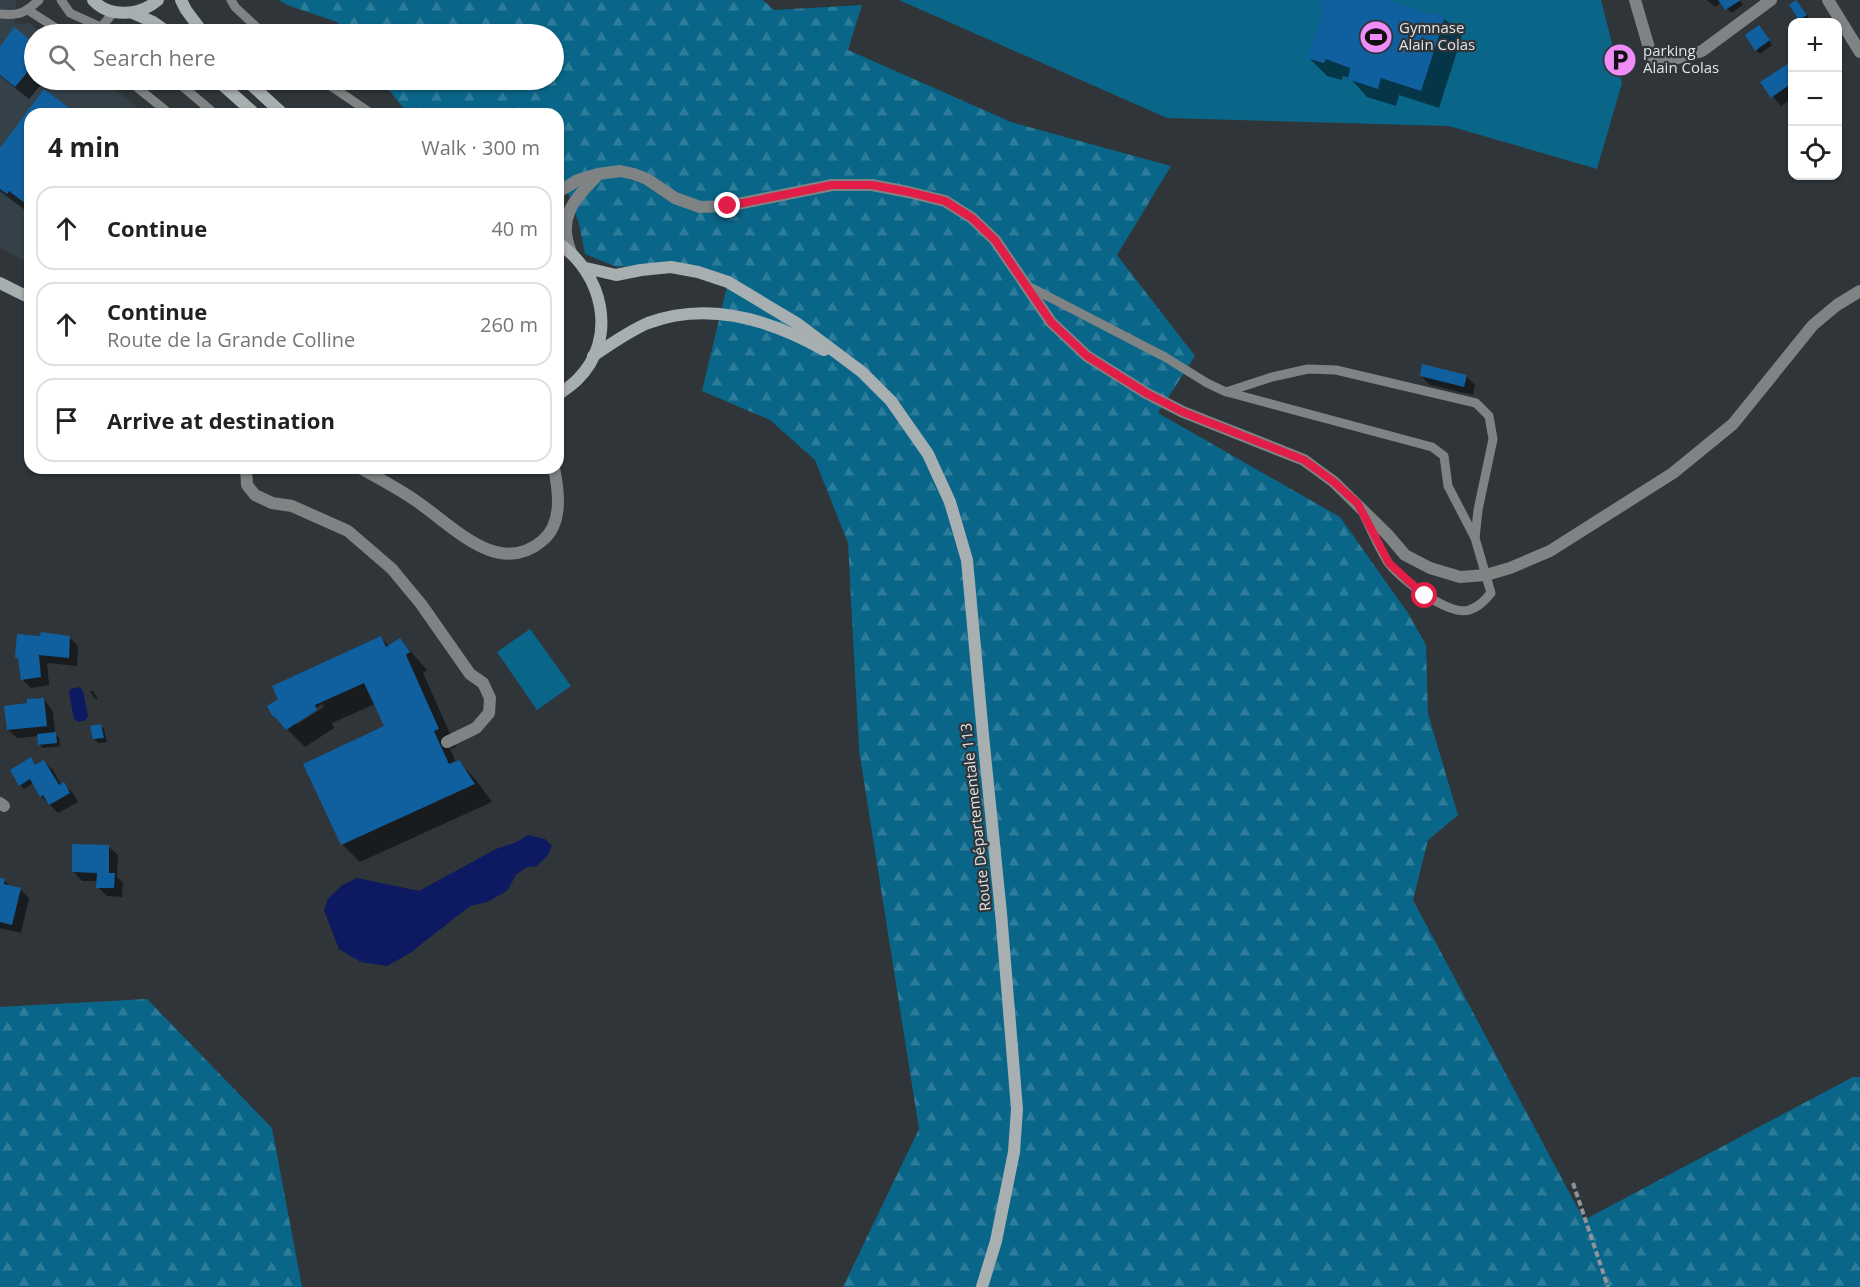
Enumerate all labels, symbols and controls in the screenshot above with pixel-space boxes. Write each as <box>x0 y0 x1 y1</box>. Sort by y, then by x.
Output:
place label: Gymnase Alain Colas <box>1399 17 1475 54</box>
map controls <box>1788 18 1842 180</box>
button: + <box>1788 18 1842 72</box>
sports icon: Gymnase Alain Colas <box>1358 19 1394 55</box>
search box <box>24 24 564 90</box>
place label: parking Alain Colas <box>1643 40 1719 77</box>
icon: search <box>45 41 78 74</box>
text: Search here <box>93 42 216 72</box>
parking icon: parking Alain Colas <box>1602 42 1638 78</box>
button: − <box>1788 72 1842 126</box>
button: locate <box>1788 126 1842 180</box>
text: 4 min <box>48 129 120 165</box>
text: Walk · 300 m <box>421 134 540 161</box>
route end <box>714 192 740 218</box>
icon: ahead <box>50 212 83 245</box>
text: Continue <box>107 213 207 243</box>
text: 40 m <box>491 215 538 242</box>
text: Continue <box>107 296 207 326</box>
icon: ahead <box>50 308 83 341</box>
text: 260 m <box>480 311 538 338</box>
text: Route de la Grande Colline <box>107 326 355 353</box>
icon: arrive <box>50 404 83 437</box>
text: Arrive at destination <box>107 405 335 435</box>
route start <box>1411 582 1437 608</box>
street label: Route Départementale 113 <box>955 722 995 912</box>

